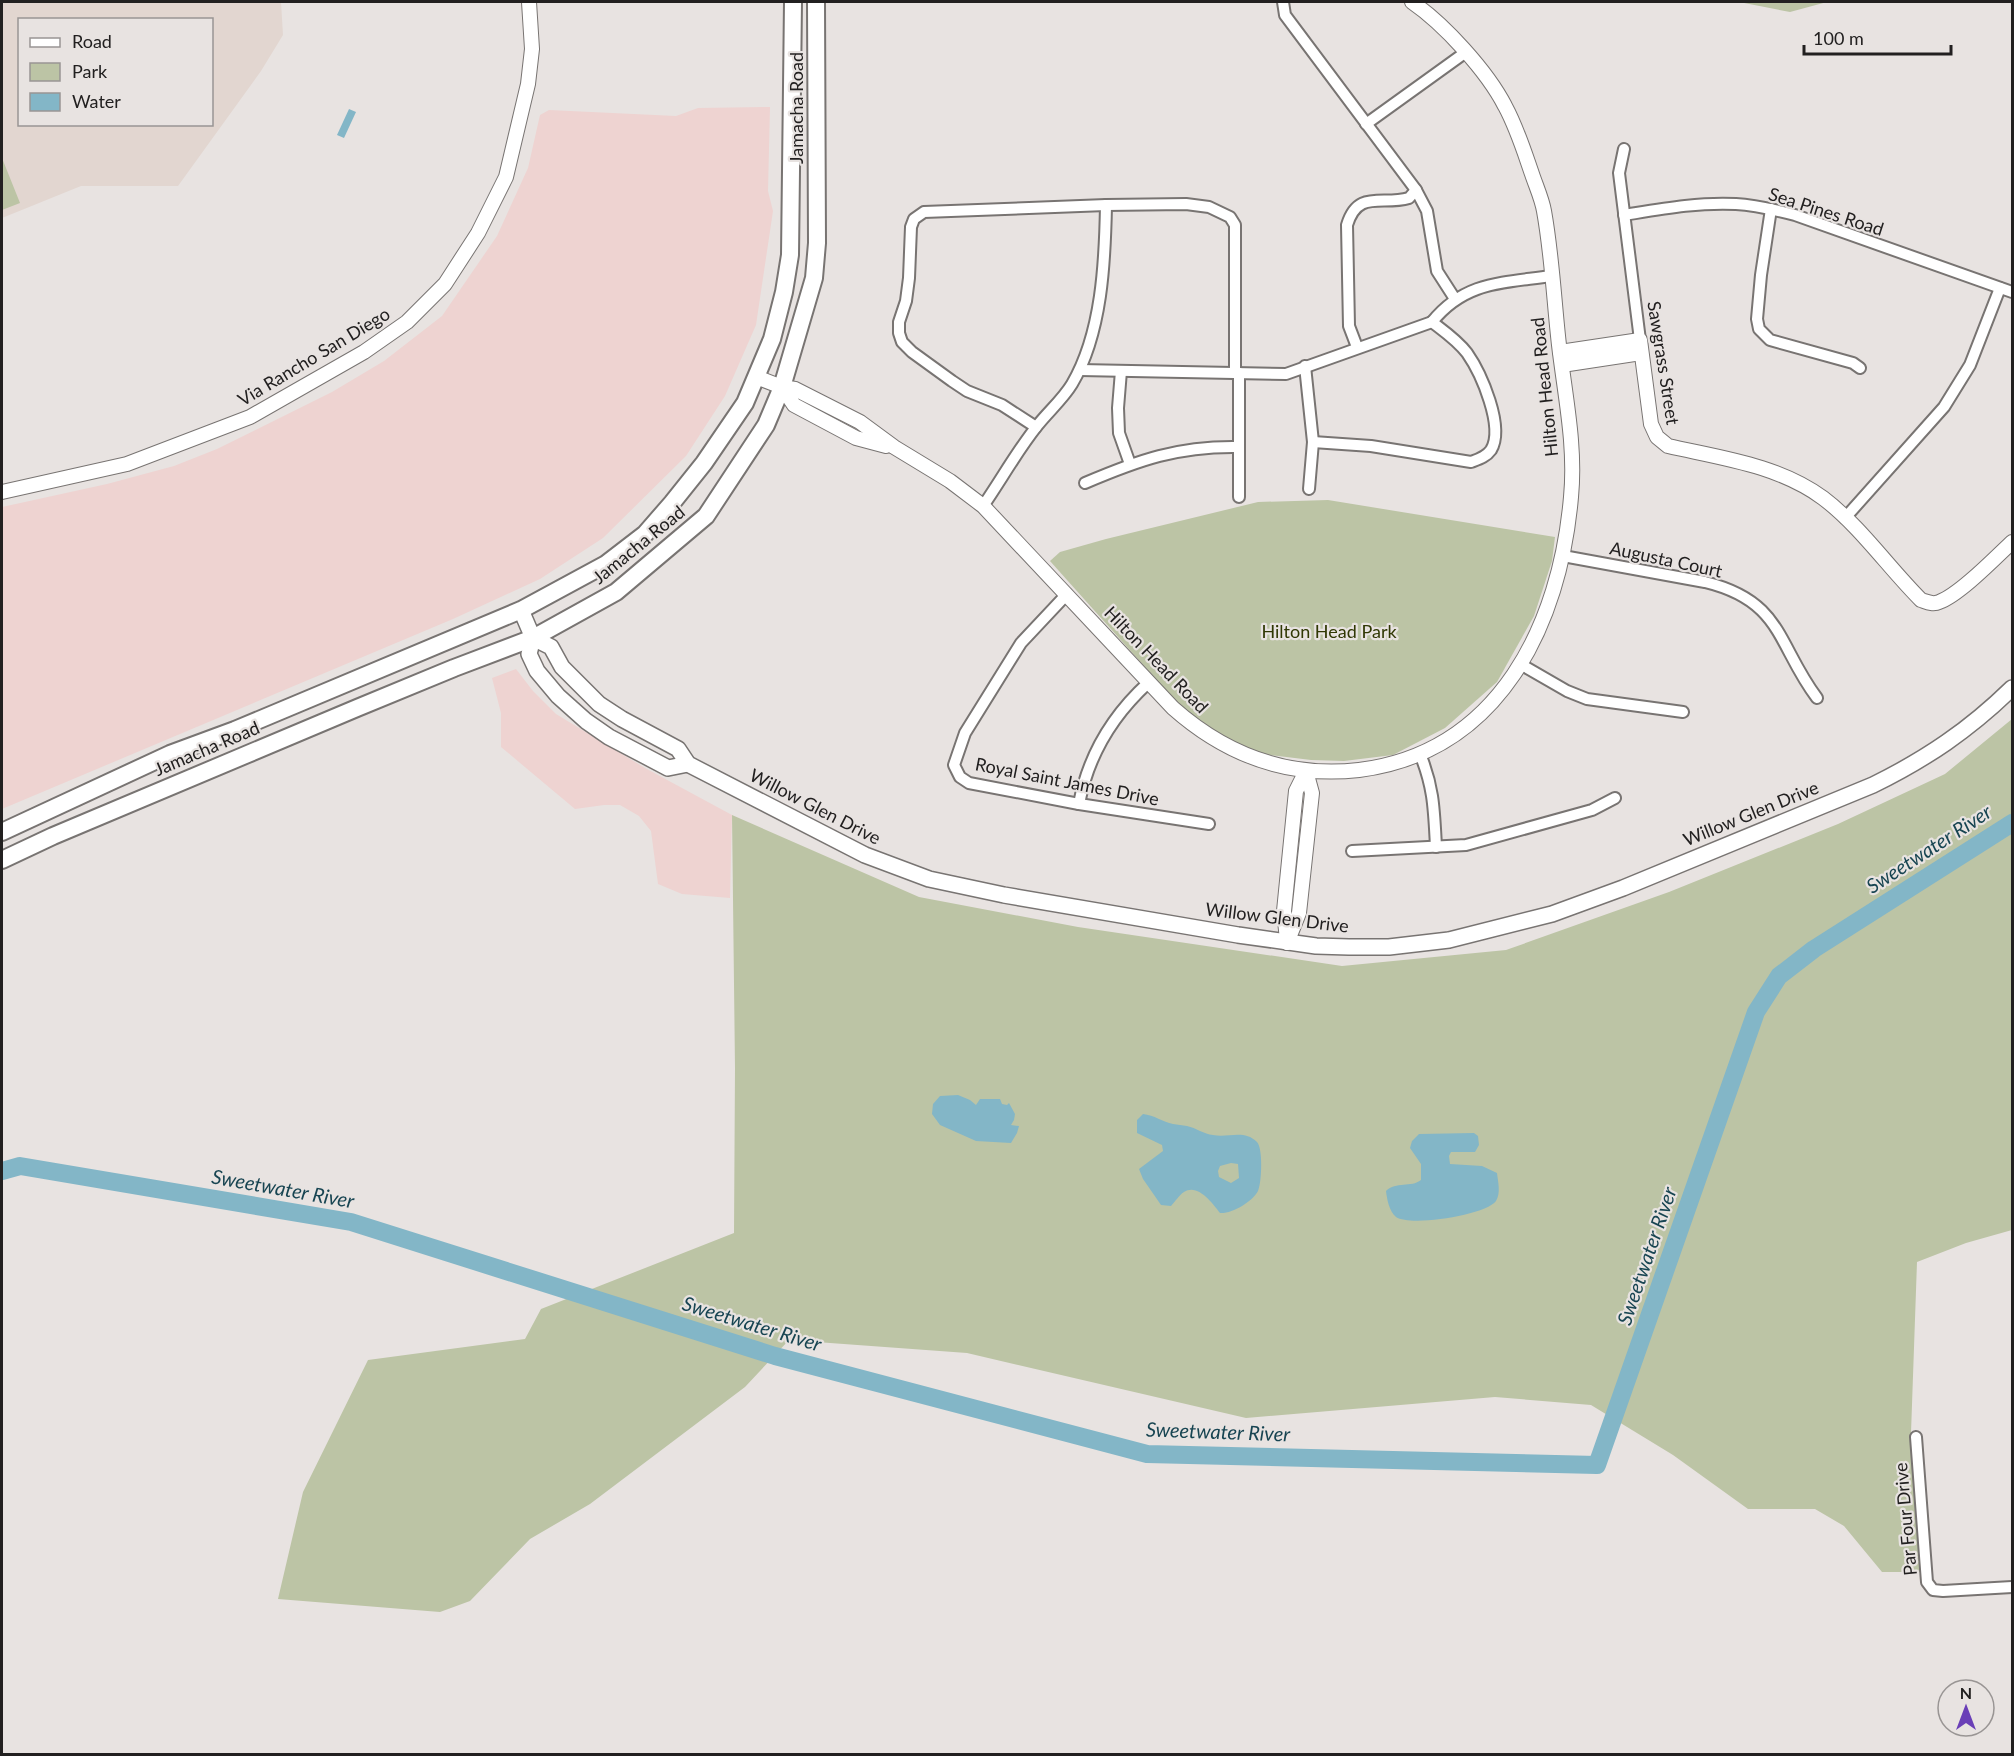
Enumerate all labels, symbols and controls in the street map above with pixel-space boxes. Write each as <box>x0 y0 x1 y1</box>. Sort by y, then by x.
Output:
legend <box>18 18 213 126</box>
scale bar <box>1804 18 1951 56</box>
text: 100 m <box>1813 27 1864 49</box>
text: Road <box>72 30 112 52</box>
street label: Jamacha Road <box>785 52 807 164</box>
text: Park <box>72 60 108 82</box>
text: Water <box>72 90 121 112</box>
street label: Sea Pines Road <box>1766 182 1887 240</box>
street label: Sawgrass Street <box>1643 299 1685 427</box>
street label: Via Rancho San Diego <box>233 302 394 410</box>
street label: Hilton Head Road <box>1526 316 1562 458</box>
street label: Jamacha Road <box>588 500 689 588</box>
street label: Augusta Court <box>1608 536 1725 582</box>
street label: Hilton Head Road <box>1100 601 1213 717</box>
park label: Hilton Head Park <box>1261 620 1397 642</box>
street label: Jamacha Road <box>151 716 262 780</box>
street label: Royal Saint James Drive <box>973 752 1161 810</box>
street label: Willow Glen Drive <box>746 764 885 849</box>
street label: Willow Glen Drive <box>1680 776 1822 850</box>
water label: Sweetwater River <box>1861 798 1996 897</box>
street label: Willow Glen Drive <box>1204 897 1350 937</box>
water label: Sweetwater River <box>210 1164 357 1213</box>
water label: Sweetwater River <box>1611 1183 1681 1328</box>
water label: Sweetwater River <box>680 1290 826 1356</box>
water label: Sweetwater River <box>1146 1416 1292 1446</box>
street label: Par Four Drive <box>1889 1462 1921 1577</box>
north arrow <box>1936 1678 1996 1738</box>
text: N <box>1960 1683 1972 1702</box>

